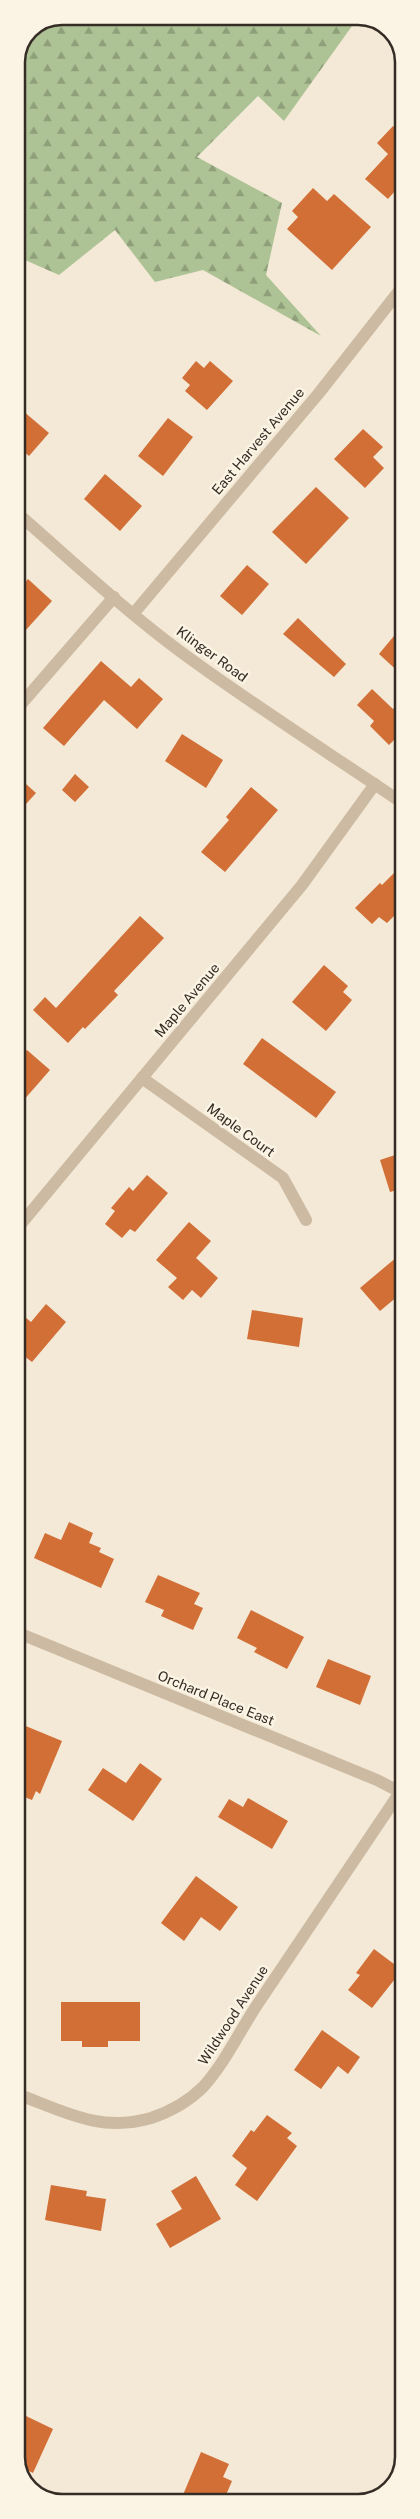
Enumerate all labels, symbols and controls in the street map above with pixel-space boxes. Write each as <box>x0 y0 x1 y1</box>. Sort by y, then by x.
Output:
street label: East Harvest Avenue <box>209 384 307 498</box>
street label: Klinger Road <box>173 623 251 685</box>
street label: Maple Avenue <box>151 960 223 1040</box>
street label: Maple Court <box>204 1100 278 1160</box>
street label: Orchard Place East <box>155 1667 277 1729</box>
street label: Wildwood Avenue <box>195 1962 271 2068</box>

